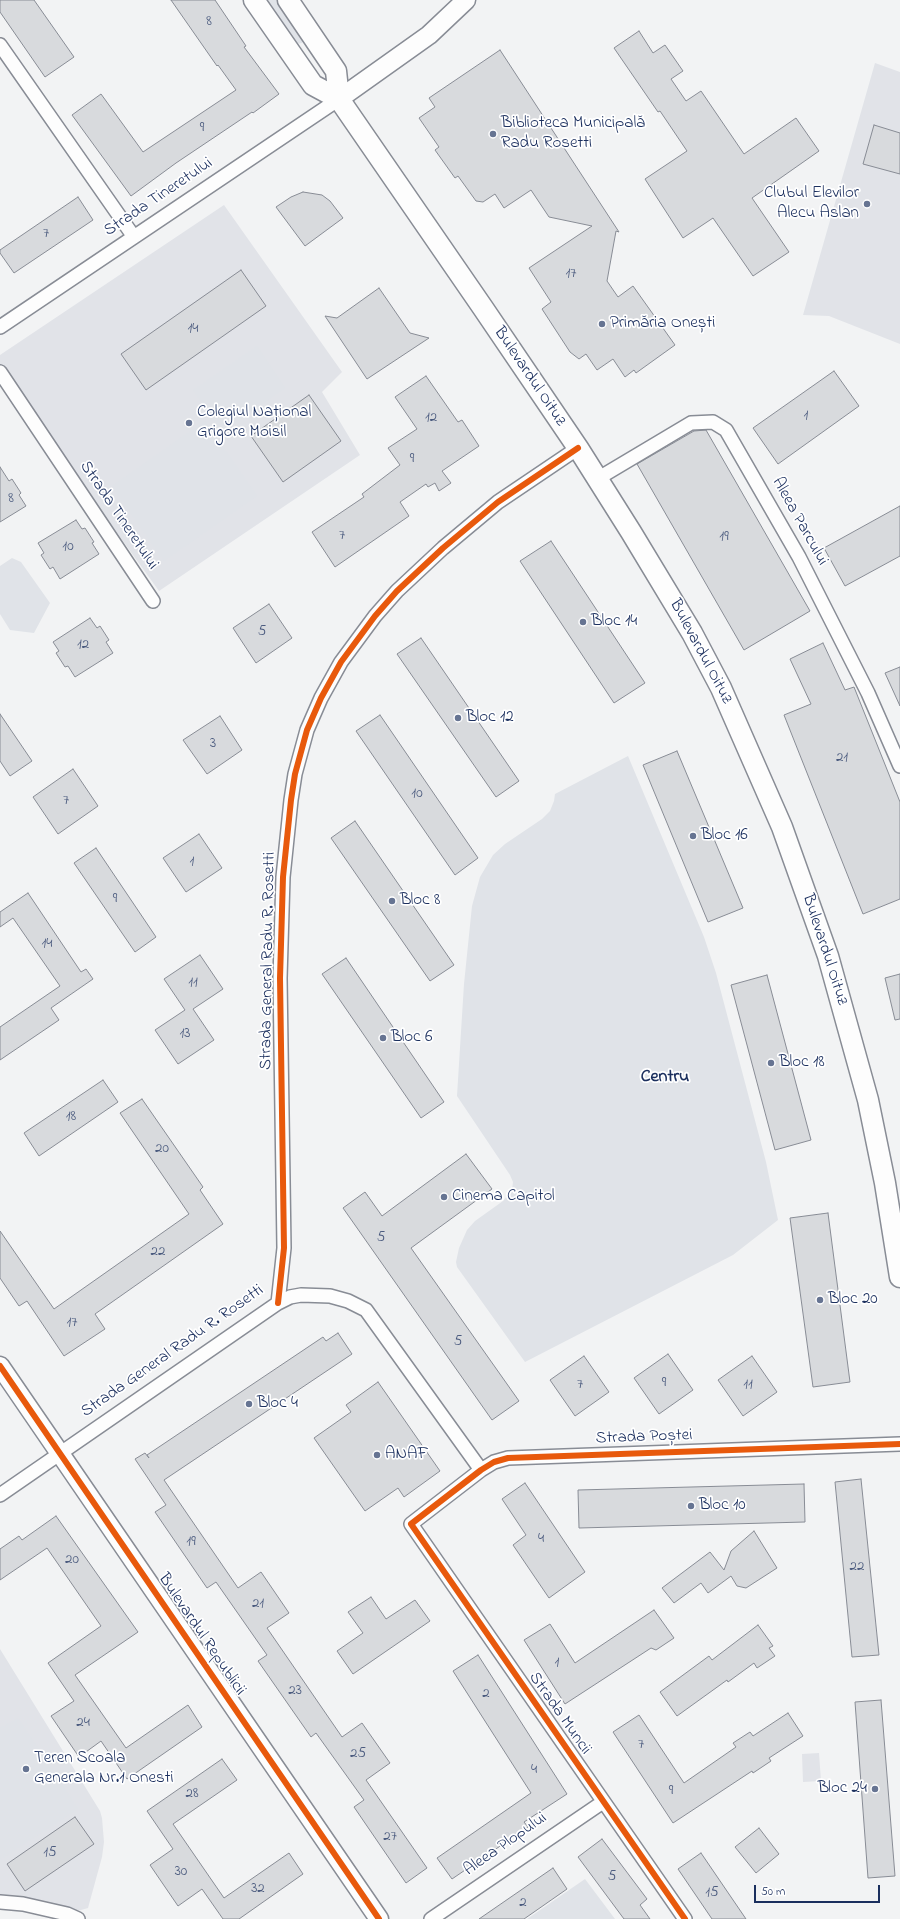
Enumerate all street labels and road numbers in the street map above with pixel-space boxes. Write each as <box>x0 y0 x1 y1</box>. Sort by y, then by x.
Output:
street label: Strada Tineretului <box>101 154 217 242</box>
street label: Bulevardul Oituz <box>488 323 570 431</box>
street label: Strada Tineretului <box>74 458 162 574</box>
street label: Aleea Parcului <box>766 474 832 570</box>
street label: Bulevardul Oituz <box>664 596 736 708</box>
street label: Strada General Radu R. Rosetti <box>257 852 281 1070</box>
street label: Bulevardul Oituz <box>796 892 852 1008</box>
street label: Strada General Radu R. Rosetti <box>78 1281 268 1423</box>
street label: Strada Poștei <box>595 1426 693 1450</box>
street label: Bulevardul Republicii <box>153 1570 249 1700</box>
street label: Strada Muncii <box>523 1669 595 1759</box>
street label: Aleea Plopului <box>460 1809 552 1881</box>

